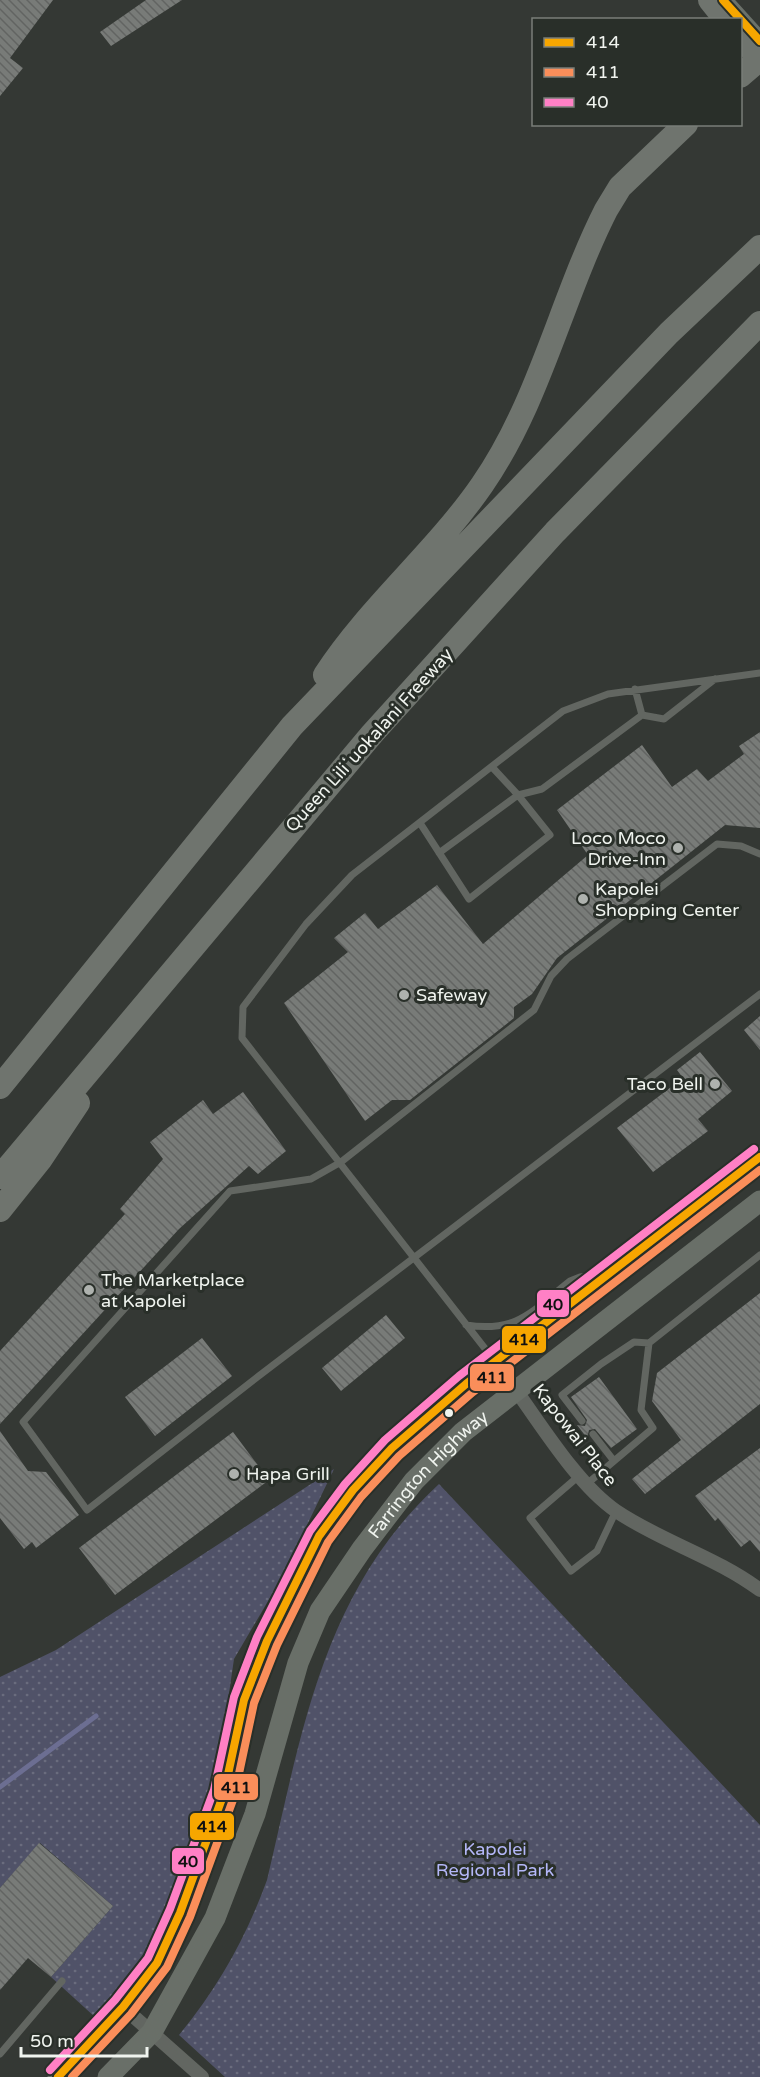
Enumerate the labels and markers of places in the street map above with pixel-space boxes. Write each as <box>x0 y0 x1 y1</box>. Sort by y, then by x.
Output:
place label: Loco Moco Drive-Inn <box>571 827 666 870</box>
marker: Loco Moco Drive-Inn <box>671 841 685 855</box>
place label: Kapolei Shopping Center <box>595 878 739 921</box>
marker: Kapolei Shopping Center <box>576 892 590 906</box>
place label: Safeway <box>416 984 488 1006</box>
marker: Safeway <box>397 988 411 1002</box>
place label: Taco Bell <box>627 1073 703 1095</box>
marker: Taco Bell <box>708 1077 722 1091</box>
place label: The Marketplace at Kapolei <box>101 1269 244 1312</box>
marker: The Marketplace at Kapolei <box>82 1283 96 1297</box>
unlabelled marker <box>443 1407 455 1419</box>
place label: Hapa Grill <box>246 1463 330 1485</box>
marker: Hapa Grill <box>227 1467 241 1481</box>

